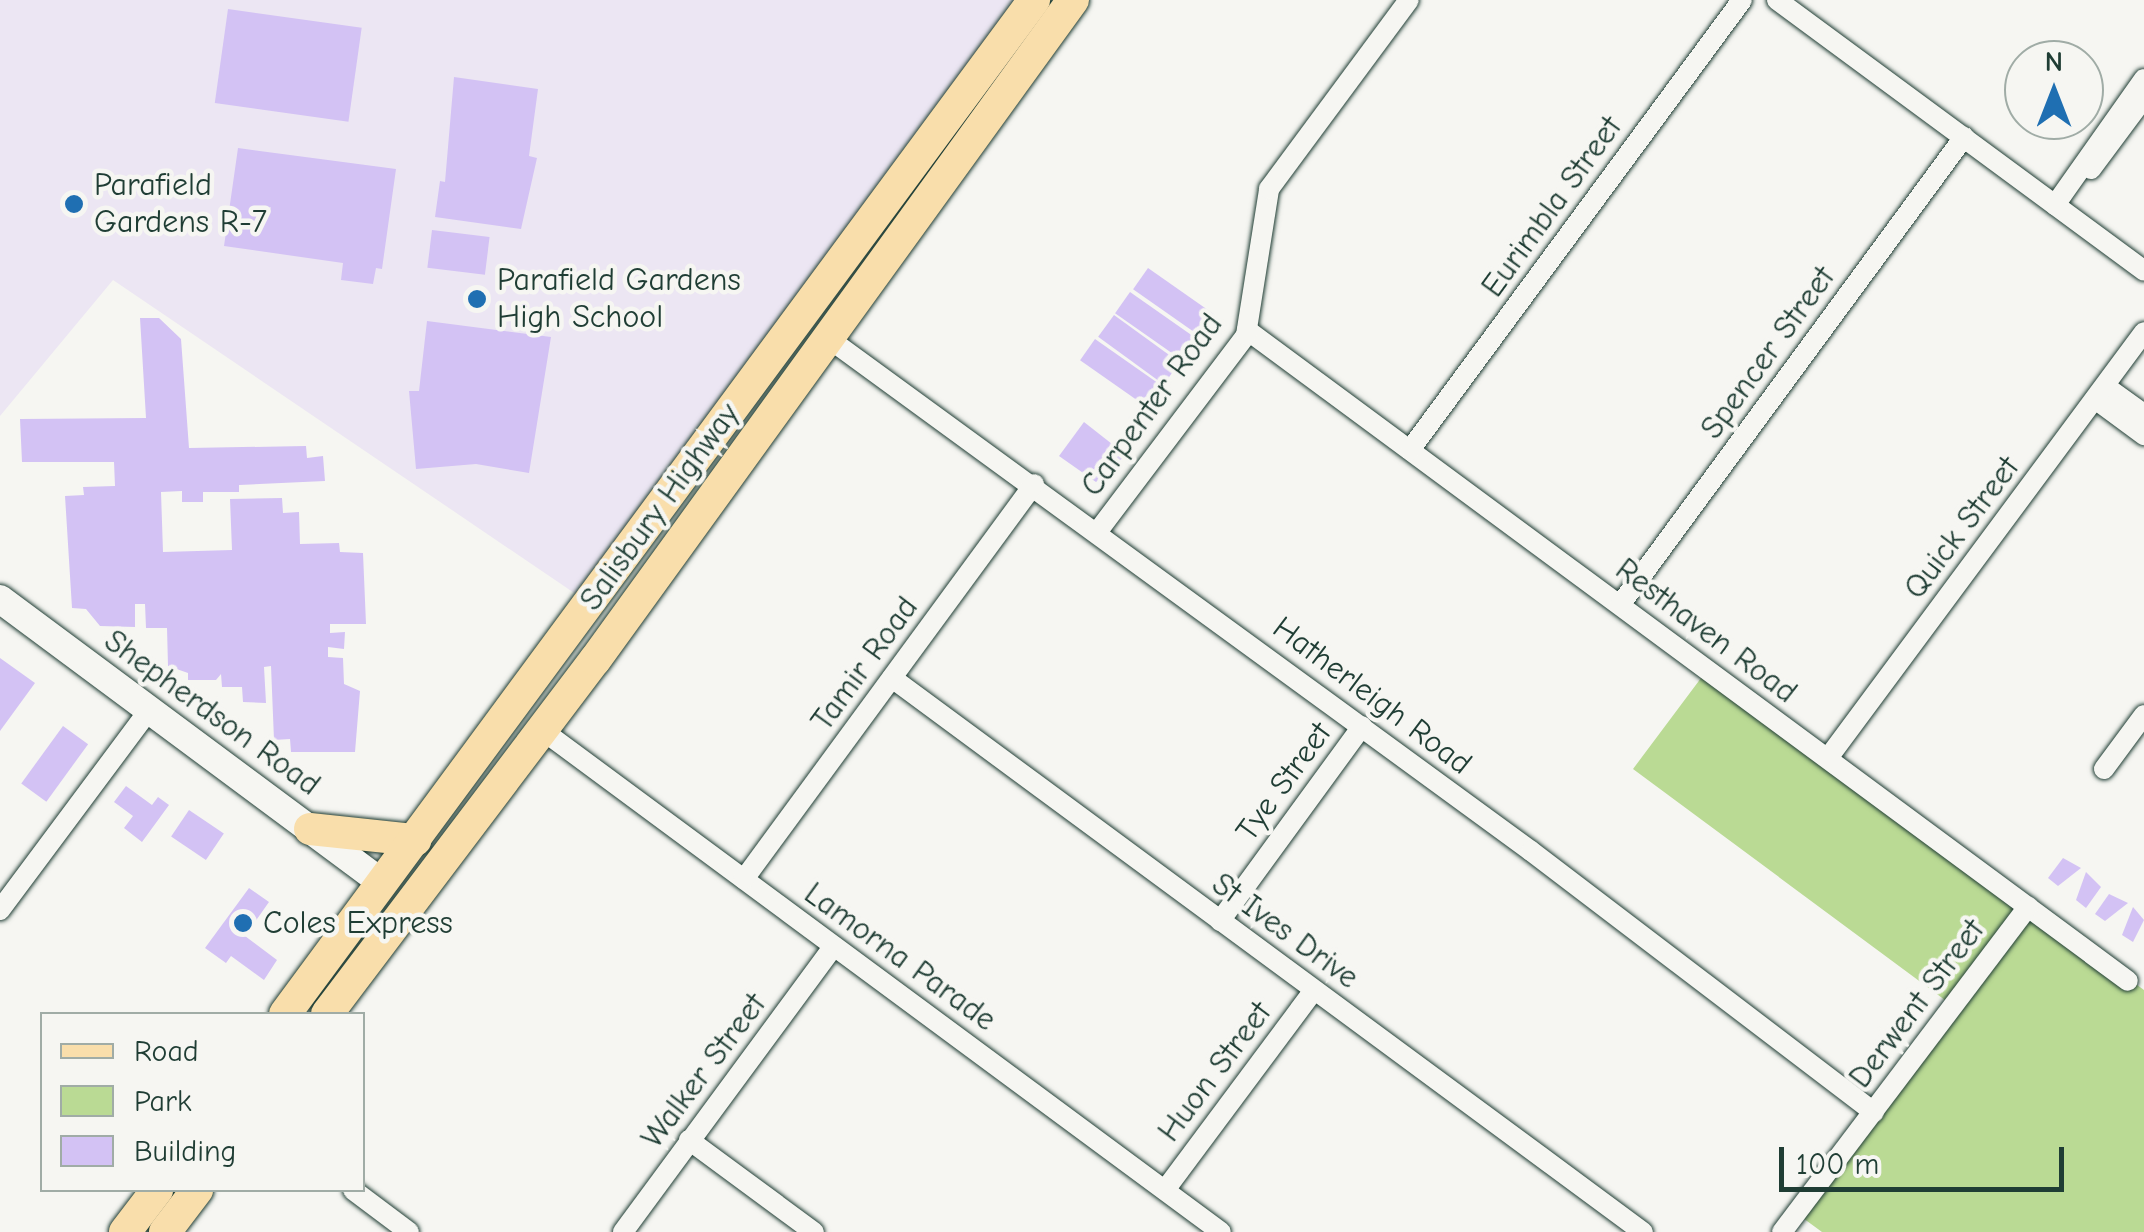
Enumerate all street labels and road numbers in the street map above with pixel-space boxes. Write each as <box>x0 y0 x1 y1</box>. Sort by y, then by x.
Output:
street label: Eurimbla Street <box>1474 109 1630 305</box>
street label: Spencer Street <box>1693 259 1843 447</box>
street label: Carpenter Road <box>1073 306 1231 504</box>
street label: Salisbury Highway <box>572 396 748 618</box>
street label: Quick Street <box>1896 449 2028 607</box>
street label: Resthaven Road <box>1608 550 1804 712</box>
street label: Tamir Road <box>803 589 927 739</box>
street label: Hatherleigh Road <box>1265 609 1479 783</box>
street label: Shepherdson Road <box>97 622 327 804</box>
street label: Tye Street <box>1228 715 1340 849</box>
street label: St Ives Drive <box>1204 865 1366 997</box>
street label: Lamorna Parade <box>797 875 1003 1039</box>
street label: Derwent Street <box>1841 912 1993 1096</box>
street label: Walker Street <box>633 986 775 1156</box>
street label: Huon Street <box>1150 995 1280 1149</box>

